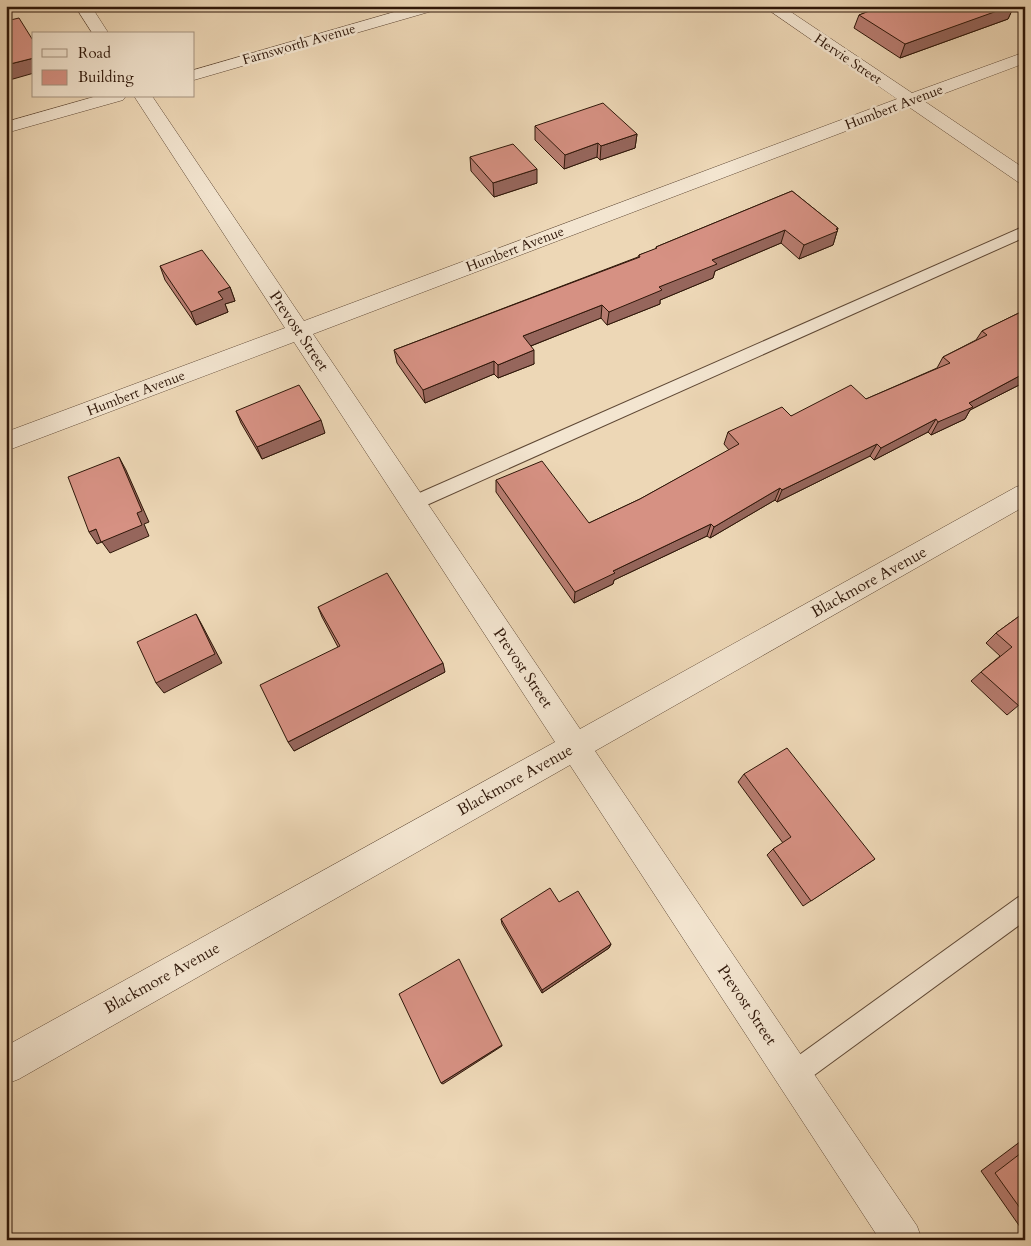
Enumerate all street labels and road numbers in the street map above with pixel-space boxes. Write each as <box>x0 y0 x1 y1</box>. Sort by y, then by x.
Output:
street label: Farnsworth Avenue <box>240 19 358 69</box>
street label: Hervie Street <box>810 29 886 89</box>
street label: Humbert Avenue <box>842 80 946 134</box>
street label: Humbert Avenue <box>463 222 567 276</box>
street label: Prevost Street <box>264 287 334 375</box>
street label: Humbert Avenue <box>84 366 188 420</box>
street label: Blackmore Avenue <box>807 541 931 623</box>
street label: Prevost Street <box>488 624 558 712</box>
street label: Blackmore Avenue <box>453 739 577 821</box>
street label: Blackmore Avenue <box>100 937 224 1019</box>
street label: Prevost Street <box>712 961 782 1049</box>

